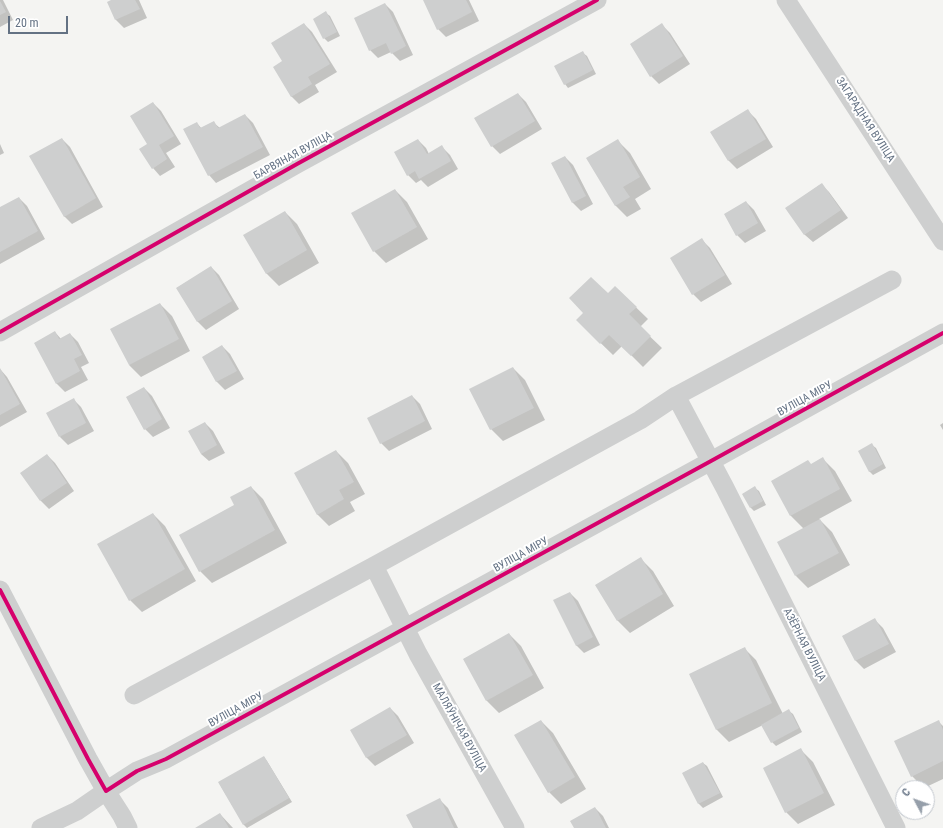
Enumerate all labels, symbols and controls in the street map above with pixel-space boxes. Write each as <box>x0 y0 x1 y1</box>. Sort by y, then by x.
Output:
scale bar <box>10 8 70 34</box>
text: 20 m <box>15 16 39 30</box>
street label: ЗАГАРАДНАЯ ВУЛІЦА <box>833 75 897 165</box>
street label: БАРВЯНАЯ ВУЛІЦА <box>252 129 334 183</box>
street label: ВУЛІЦА МІРУ <box>775 379 835 419</box>
street label: ВУЛІЦА МІРУ <box>491 535 551 575</box>
street label: АЗЁРНАЯ ВУЛІЦА <box>780 606 828 684</box>
street label: МАЛЯЎНІЧАЯ ВУЛІЦА <box>429 681 489 775</box>
street label: ВУЛІЦА МІРУ <box>206 690 266 730</box>
north arrow <box>895 780 935 820</box>
text: С <box>899 786 913 799</box>

